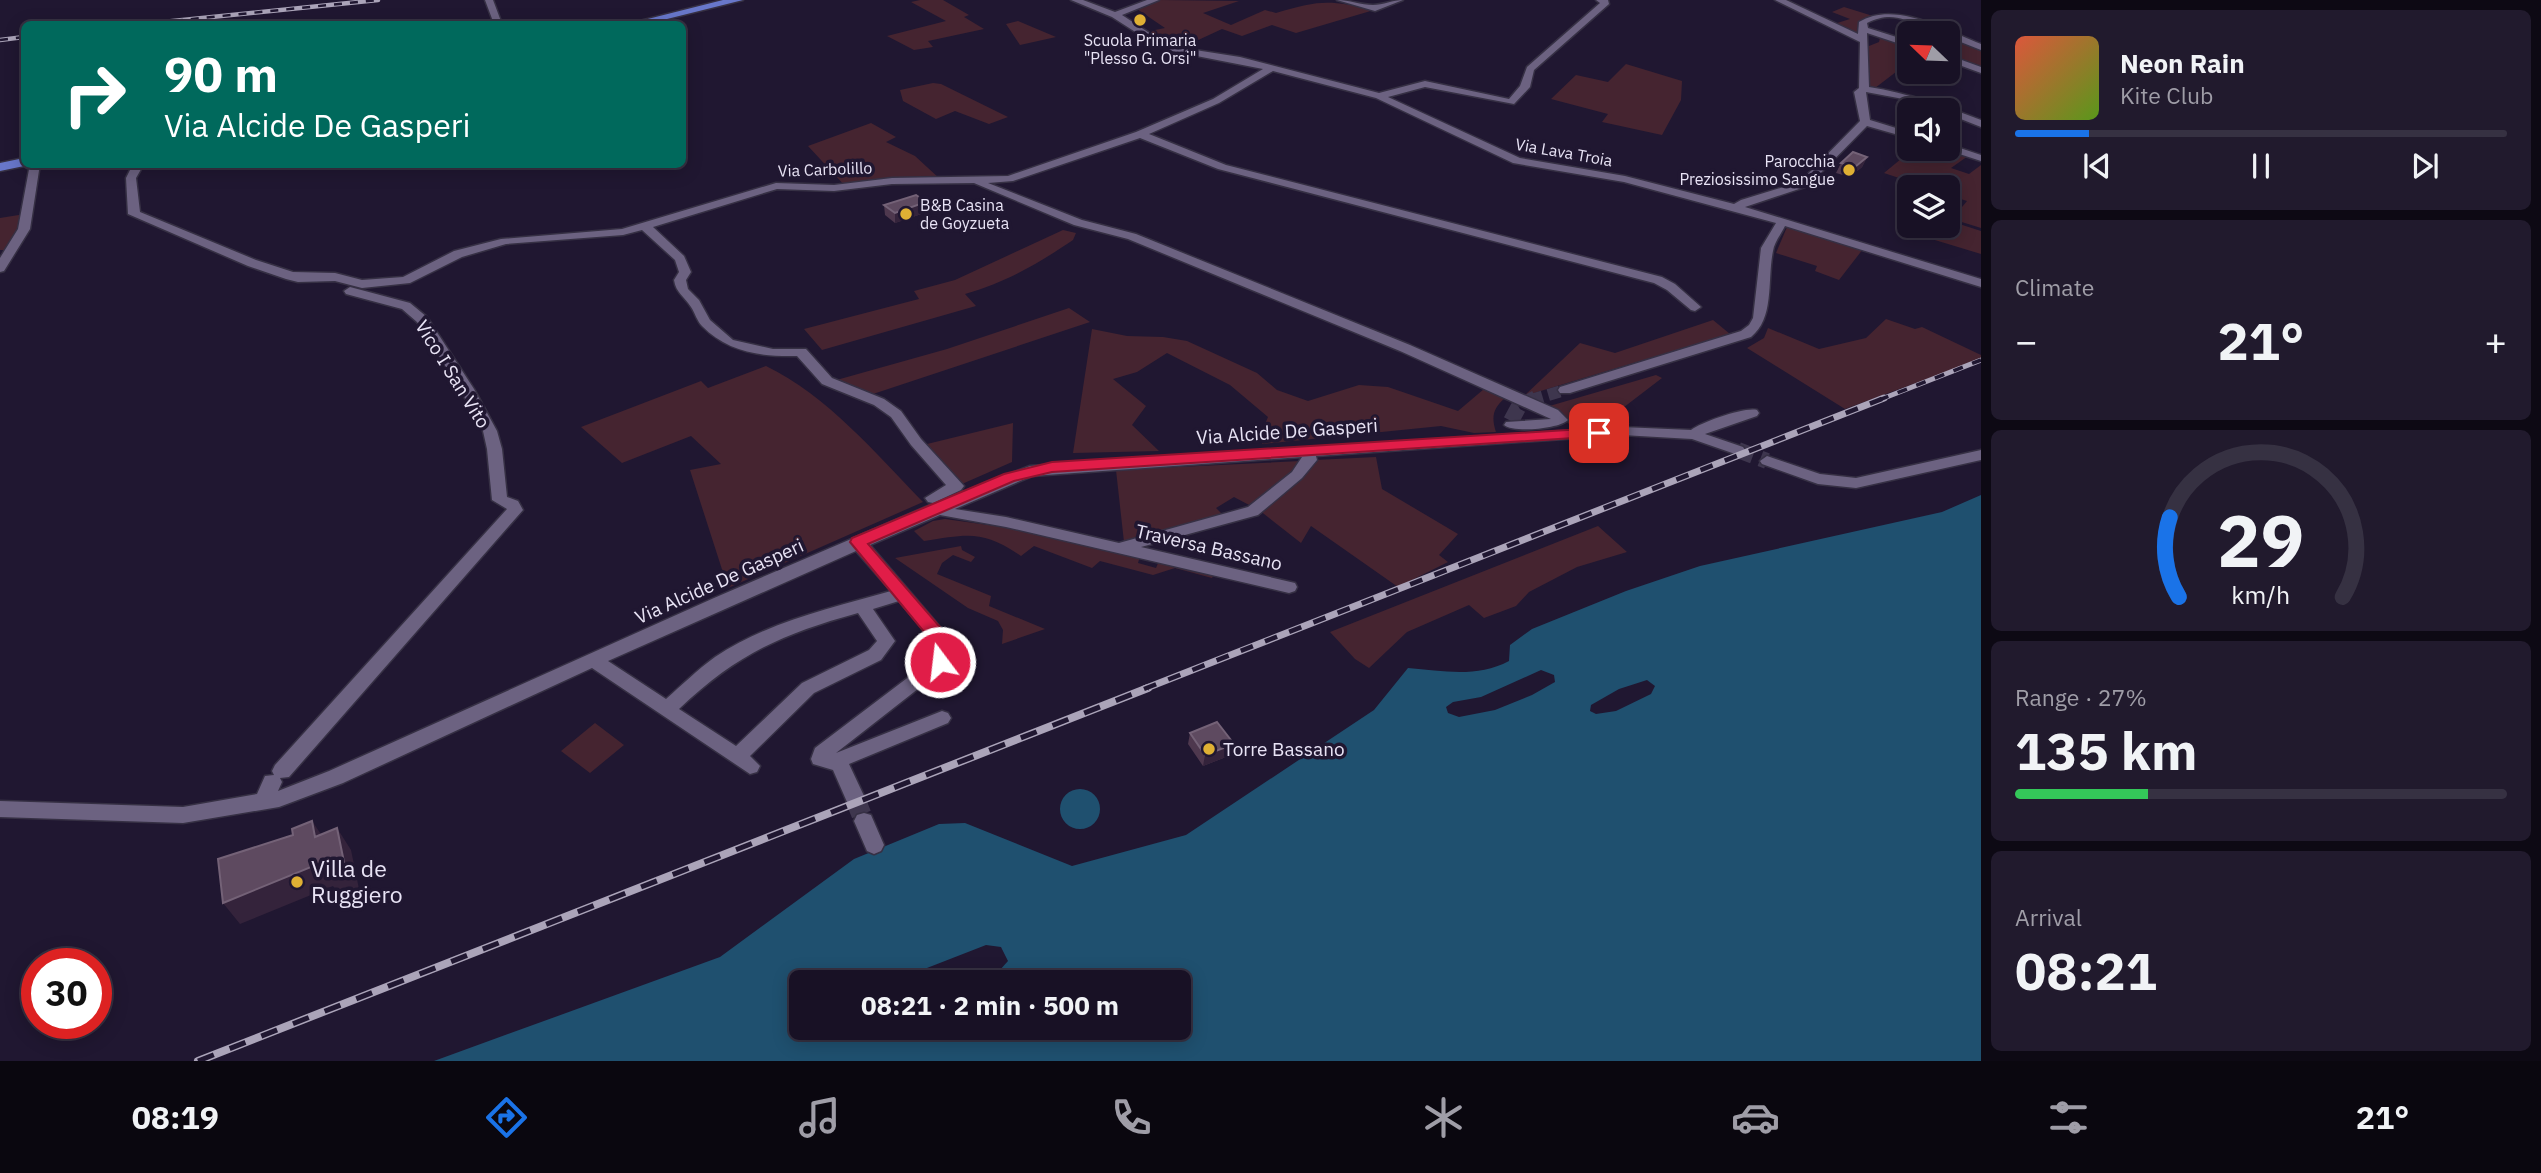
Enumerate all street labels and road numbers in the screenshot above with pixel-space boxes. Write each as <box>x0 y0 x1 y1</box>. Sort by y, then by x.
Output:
street label: Via Lava Troia <box>1514 134 1615 170</box>
street label: Via Carbolillo <box>777 157 873 181</box>
street label: Vico I San Vito <box>410 315 496 433</box>
street label: Via Alcide De Gasperi <box>1195 413 1379 449</box>
street label: Traversa Bassano <box>1133 518 1285 576</box>
street label: Via Alcide De Gasperi <box>631 533 807 629</box>

